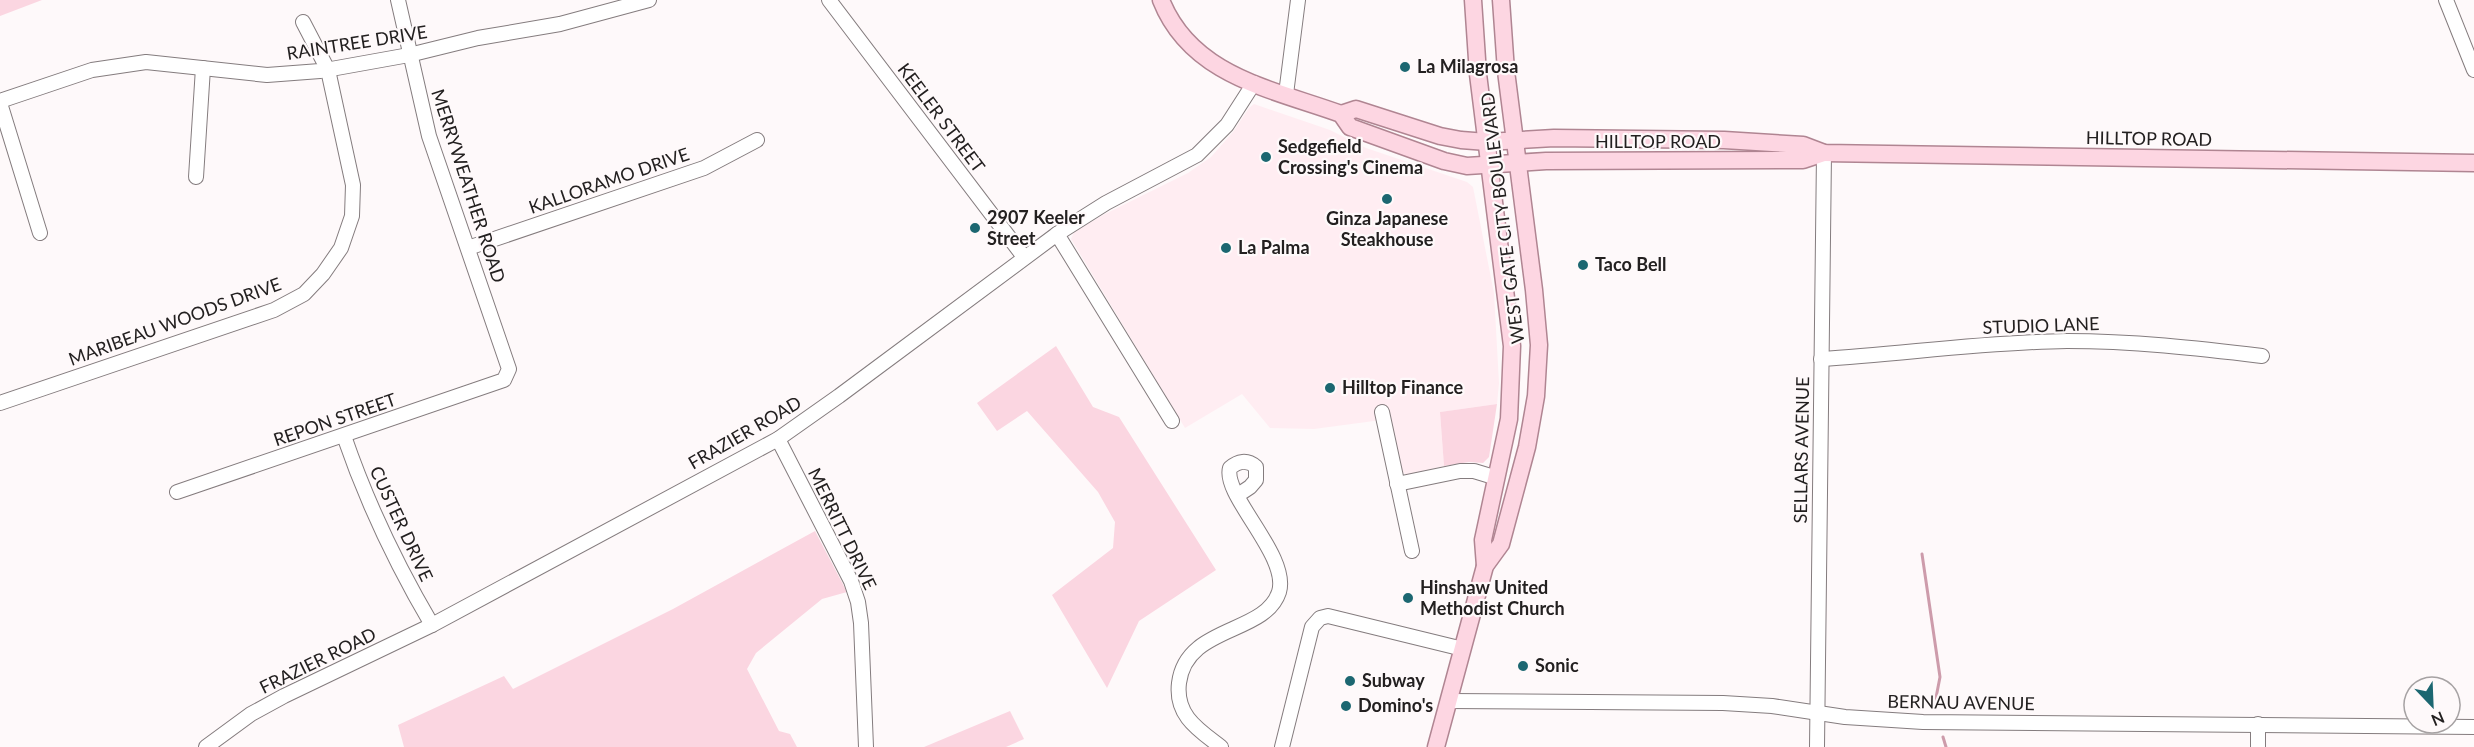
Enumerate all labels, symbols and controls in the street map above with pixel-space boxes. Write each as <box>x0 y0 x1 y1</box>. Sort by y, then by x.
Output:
street label: RAINTREE DRIVE <box>285 20 429 64</box>
place label: La Milagrosa <box>1417 55 1518 77</box>
street label: KEELER STREET <box>893 58 990 177</box>
marker: La Milagrosa <box>1398 60 1412 74</box>
street label: MERRYWEATHER ROAD <box>427 86 511 285</box>
street label: WEST GATE CITY BOULEVARD <box>1476 91 1528 345</box>
street label: HILLTOP ROAD <box>2086 126 2212 150</box>
street label: HILLTOP ROAD <box>1595 130 1721 152</box>
place label: Sedgefield Crossing's Cinema <box>1278 135 1423 178</box>
street label: KALLORAMO DRIVE <box>526 142 692 218</box>
marker: Sedgefield Crossing's Cinema <box>1259 150 1273 164</box>
marker: Ginza Japanese Steakhouse <box>1380 192 1394 206</box>
place label: 2907 Keeler Street <box>987 206 1085 249</box>
place label: Ginza Japanese Steakhouse <box>1326 207 1448 250</box>
marker: 2907 Keeler Street <box>968 221 982 235</box>
place label: La Palma <box>1238 236 1310 258</box>
marker: La Palma <box>1219 241 1233 255</box>
place label: Taco Bell <box>1595 253 1666 275</box>
marker: Taco Bell <box>1576 258 1590 272</box>
street label: MARIBEAU WOODS DRIVE <box>65 272 284 370</box>
street label: STUDIO LANE <box>1982 312 2100 338</box>
place label: Hilltop Finance <box>1342 376 1464 398</box>
street label: SELLARS AVENUE <box>1789 376 1813 524</box>
marker: Hilltop Finance <box>1323 381 1337 395</box>
street label: REPON STREET <box>270 388 399 450</box>
street label: FRAZIER ROAD <box>684 391 805 473</box>
street label: CUSTER DRIVE <box>366 462 438 585</box>
street label: MERRITT DRIVE <box>804 464 882 593</box>
place label: Hinshaw United Methodist Church <box>1420 576 1565 619</box>
marker: Hinshaw United Methodist Church <box>1401 591 1415 605</box>
street label: FRAZIER ROAD <box>256 622 379 698</box>
place label: Sonic <box>1535 654 1579 676</box>
marker: Sonic <box>1516 659 1530 673</box>
place label: Subway <box>1362 669 1425 691</box>
marker: Subway <box>1343 674 1357 688</box>
north arrow <box>2402 675 2462 735</box>
street label: BERNAU AVENUE <box>1887 690 2035 714</box>
place label: Domino's <box>1358 694 1433 716</box>
marker: Domino's <box>1339 699 1353 713</box>
text: N <box>2429 708 2447 730</box>

